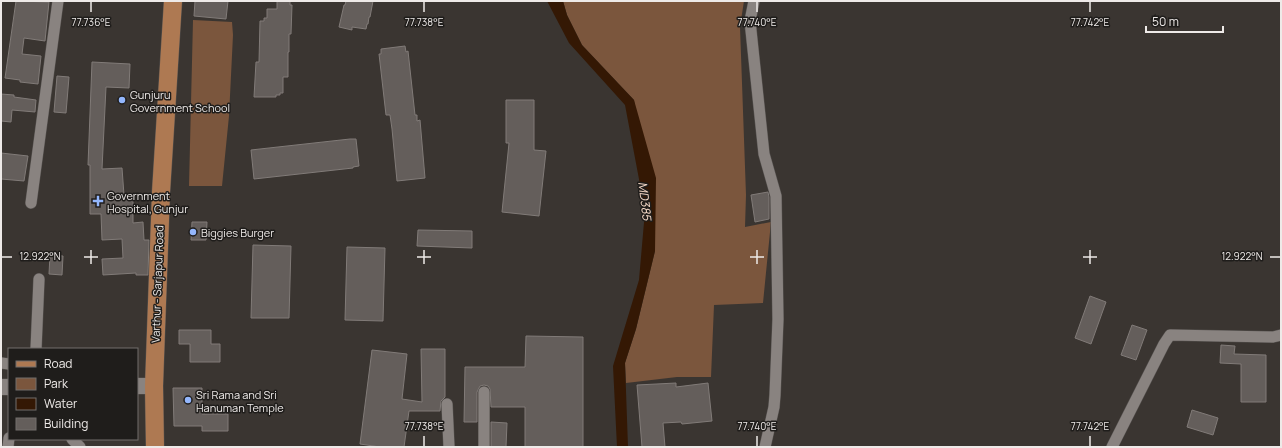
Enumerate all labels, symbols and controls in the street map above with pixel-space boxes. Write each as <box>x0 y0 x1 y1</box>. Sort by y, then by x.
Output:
scale bar <box>1146 8 1223 34</box>
text: 50 m <box>1152 13 1179 30</box>
text: 77.736°E <box>71 15 111 29</box>
text: 77.738°E <box>405 15 444 29</box>
text: 77.740°E <box>738 15 777 29</box>
text: 77.742°E <box>1071 15 1110 29</box>
place label: Gunjuru Government School <box>130 87 230 115</box>
marker: Gunjuru Government School <box>117 95 127 105</box>
water label: MD385 <box>634 181 656 222</box>
place label: Government Hospital, Gunjur <box>107 188 188 216</box>
marker: Government Hospital, Gunjur <box>92 195 104 207</box>
street label: Varthur - Sarjapur Road <box>147 225 167 343</box>
place label: Biggies Burger <box>201 225 274 240</box>
marker: Biggies Burger <box>188 227 198 237</box>
text: 12.922°N <box>19 249 61 263</box>
text: 12.922°N <box>1221 249 1263 263</box>
legend <box>8 348 138 440</box>
text: Road <box>44 355 72 372</box>
text: Park <box>44 375 69 392</box>
place label: Sri Rama and Sri Hanuman Temple <box>196 387 284 415</box>
text: Water <box>44 395 78 412</box>
marker: Sri Rama and Sri Hanuman Temple <box>183 395 193 405</box>
text: Building <box>44 415 88 432</box>
text: 77.738°E <box>405 419 444 433</box>
text: 77.740°E <box>738 419 777 433</box>
text: 77.742°E <box>1071 419 1110 433</box>

